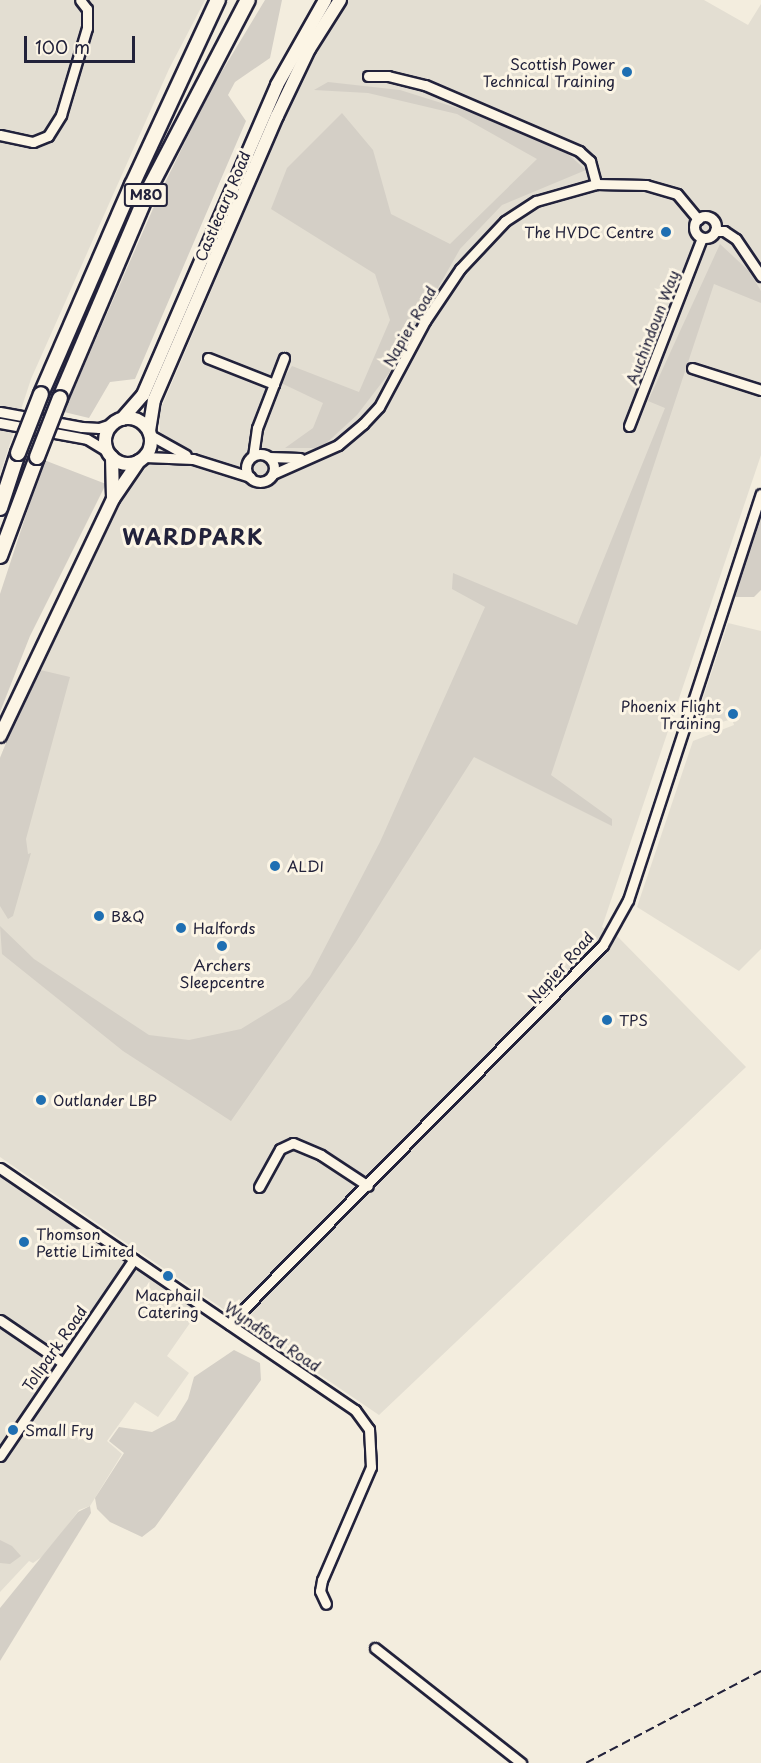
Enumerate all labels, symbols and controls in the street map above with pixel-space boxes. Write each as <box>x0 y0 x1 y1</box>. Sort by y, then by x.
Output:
scale bar <box>27 24 138 62</box>
text: 100 m <box>35 33 90 60</box>
place label: Scottish Power Technical Training <box>483 54 615 89</box>
marker: Scottish Power Technical Training <box>620 65 634 79</box>
street label: Castlecary Road <box>191 148 253 264</box>
road number: M80 <box>124 184 168 206</box>
place label: The HVDC Centre <box>523 223 654 241</box>
marker: The HVDC Centre <box>659 225 673 239</box>
street label: Auchindoun Way <box>622 267 682 387</box>
street label: Napier Road <box>379 283 439 369</box>
district label: WARDPARK <box>123 523 263 549</box>
place label: Phoenix Flight Training <box>621 696 721 731</box>
marker: Phoenix Flight Training <box>726 707 740 721</box>
place label: ALDI <box>287 857 324 875</box>
marker: ALDI <box>268 859 282 873</box>
place label: B&Q <box>111 907 144 925</box>
marker: B&Q <box>92 909 106 923</box>
place label: Halfords <box>193 919 255 937</box>
marker: Halfords <box>174 921 188 935</box>
street label: Napier Road <box>523 928 597 1006</box>
marker: Archers Sleepcentre <box>215 939 229 953</box>
place label: Archers Sleepcentre <box>179 955 265 990</box>
place label: TPS <box>619 1011 648 1029</box>
marker: TPS <box>600 1013 614 1027</box>
place label: Outlander LBP <box>53 1091 158 1109</box>
marker: Outlander LBP <box>34 1093 48 1107</box>
place label: Thomson Pettie Limited <box>36 1224 135 1259</box>
marker: Thomson Pettie Limited <box>17 1235 31 1249</box>
marker: Macphail Catering <box>161 1269 175 1283</box>
place label: Macphail Catering <box>135 1285 201 1320</box>
street label: Wyndford Road <box>222 1297 324 1375</box>
street label: Tollpark Road <box>18 1302 90 1394</box>
place label: Small Fry <box>25 1421 94 1439</box>
marker: Small Fry <box>6 1423 20 1437</box>

